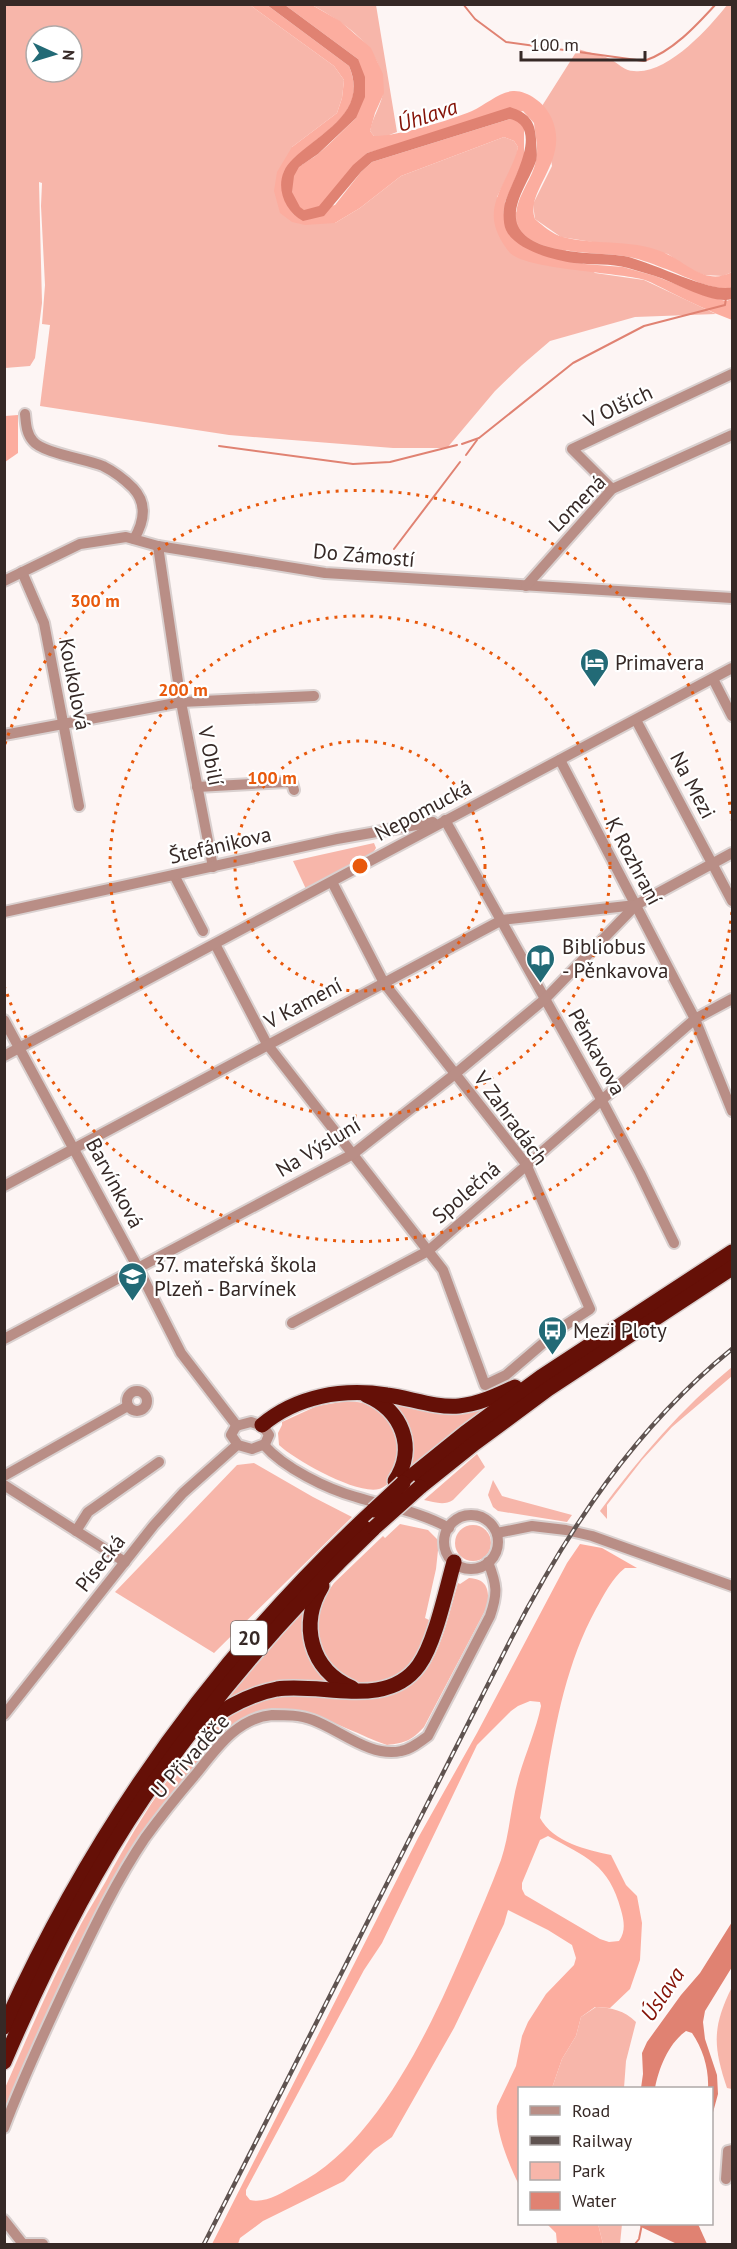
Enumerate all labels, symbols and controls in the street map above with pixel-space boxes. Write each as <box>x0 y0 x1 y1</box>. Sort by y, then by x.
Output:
north arrow <box>24 24 84 84</box>
scale bar <box>521 24 646 62</box>
text: 100 m <box>530 33 579 56</box>
text: N <box>59 49 79 61</box>
water label: Úhlava <box>393 92 461 138</box>
street label: V Olších <box>578 378 657 434</box>
street label: Lomená <box>543 469 611 537</box>
street label: Do Zámostí <box>312 537 416 573</box>
text: 300 m <box>70 589 120 612</box>
street label: Koukolová <box>53 636 97 732</box>
hotel icon: Primavera <box>578 646 610 688</box>
place label: Primavera <box>615 649 704 676</box>
text: 200 m <box>158 678 208 701</box>
street label: V Obilí <box>192 723 230 788</box>
street label: Na Mezi <box>664 747 722 823</box>
text: 100 m <box>247 766 297 789</box>
street label: Nepomucká <box>370 773 476 847</box>
street label: K Rozhraní <box>600 812 669 910</box>
street label: Štefánikova <box>166 820 274 870</box>
centre of rings <box>350 856 370 876</box>
place label: Bibliobus - Pěnkavova <box>562 933 669 984</box>
library icon: Bibliobus - Pěnkavova <box>525 942 557 984</box>
street label: V Kamení <box>259 971 347 1035</box>
street label: Pěnkavova <box>562 1004 632 1100</box>
street label: V Zahradách <box>467 1065 554 1170</box>
street label: Na Výsluní <box>271 1111 366 1183</box>
street label: Barvínková <box>80 1133 150 1233</box>
street label: Společná <box>426 1155 506 1229</box>
place label: 37. mateřská škola Plzeň - Barvínek <box>154 1251 317 1302</box>
school or university icon: 37. mateřská škola Plzeň - Barvínek <box>117 1260 149 1302</box>
bus stop icon: Mezi Ploty <box>536 1314 568 1356</box>
place label: Mezi Ploty <box>573 1317 667 1344</box>
street label: Písecká <box>69 1529 131 1597</box>
road number: 20 <box>231 1621 267 1655</box>
street label: U Přivaděče <box>145 1708 235 1804</box>
water label: Úslava <box>634 1961 690 2026</box>
legend <box>518 2087 713 2225</box>
text: Road <box>572 2099 610 2122</box>
text: Railway <box>572 2129 633 2152</box>
text: Park <box>572 2159 605 2182</box>
text: Water <box>572 2189 616 2212</box>

